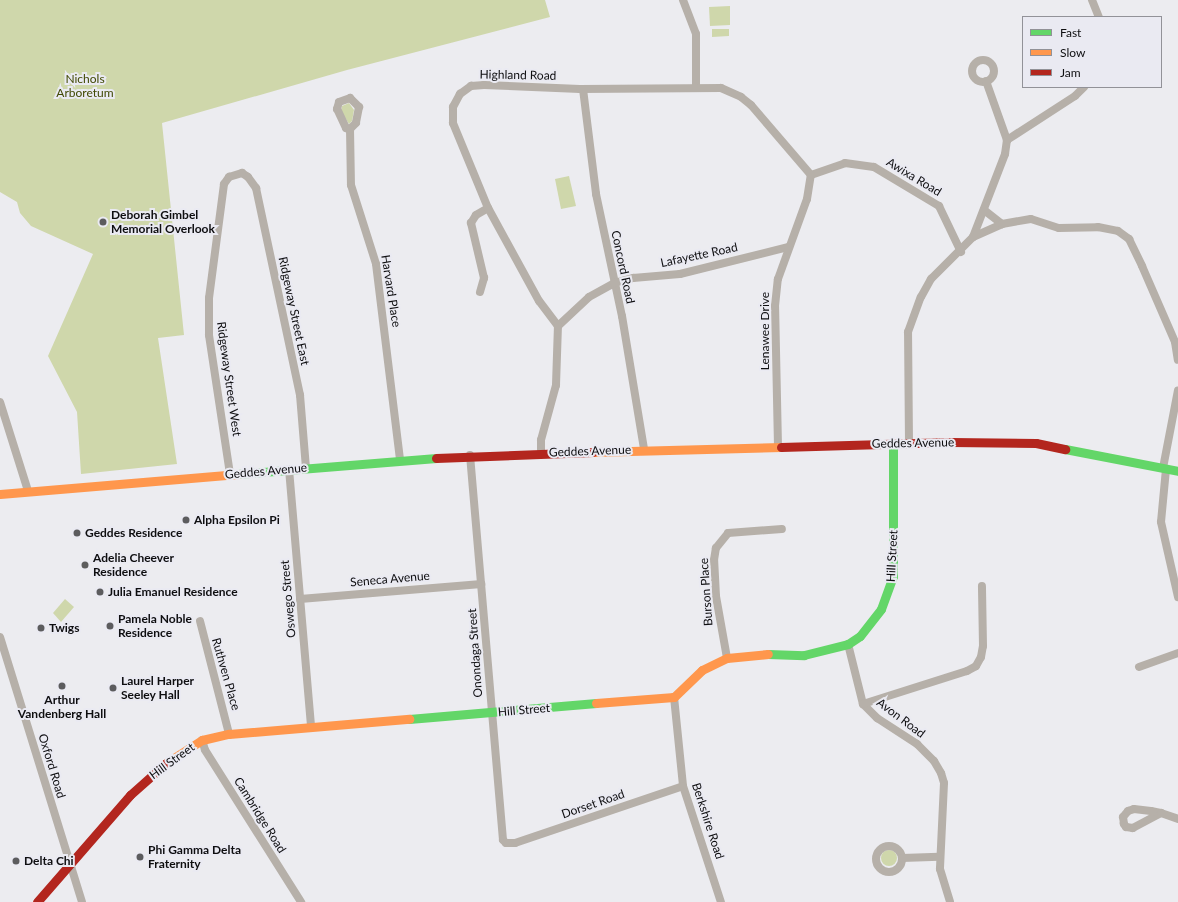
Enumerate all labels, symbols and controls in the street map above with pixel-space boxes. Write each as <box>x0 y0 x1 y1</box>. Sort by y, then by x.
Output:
legend <box>1022 16 1162 88</box>
text: Fast <box>1060 25 1081 40</box>
text: Slow <box>1060 45 1085 60</box>
text: Jam <box>1060 65 1081 80</box>
street label: Highland Road <box>479 67 557 83</box>
park label: Nichols Arboretum <box>56 72 114 100</box>
street label: Awixa Road <box>884 155 944 199</box>
place label: Deborah Gimbel Memorial Overlook <box>111 208 215 236</box>
marker: Deborah Gimbel Memorial Overlook <box>98 217 108 227</box>
street label: Concord Road <box>608 229 638 305</box>
street label: Lafayette Road <box>659 240 739 270</box>
street label: Harvard Place <box>378 254 404 328</box>
street label: Ridgeway Street East <box>275 255 313 367</box>
street label: Lenawee Drive <box>758 292 772 370</box>
street label: Ridgeway Street West <box>214 320 244 438</box>
street label: Geddes Avenue <box>871 435 955 451</box>
street label: Geddes Avenue <box>548 442 632 460</box>
street label: Geddes Avenue <box>224 460 308 482</box>
place label: Alpha Epsilon Pi <box>194 513 280 527</box>
marker: Alpha Epsilon Pi <box>181 515 191 525</box>
place label: Geddes Residence <box>85 526 182 540</box>
marker: Geddes Residence <box>72 528 82 538</box>
street label: Hill Street <box>883 530 901 582</box>
place label: Adelia Cheever Residence <box>93 551 174 579</box>
street label: Burson Place <box>696 557 716 627</box>
marker: Adelia Cheever Residence <box>80 560 90 570</box>
street label: Oswego Street <box>277 560 299 638</box>
street label: Seneca Avenue <box>349 568 431 590</box>
place label: Julia Emanuel Residence <box>108 585 238 599</box>
marker: Julia Emanuel Residence <box>95 587 105 597</box>
street label: Onondaga Street <box>465 608 485 698</box>
place label: Pamela Noble Residence <box>118 612 192 640</box>
place label: Twigs <box>49 621 79 635</box>
marker: Pamela Noble Residence <box>105 621 115 631</box>
marker: Twigs <box>36 623 46 633</box>
street label: Ruthven Place <box>209 636 243 712</box>
place label: Laurel Harper Seeley Hall <box>121 674 194 702</box>
marker: Arthur Vandenberg Hall <box>57 681 67 691</box>
marker: Laurel Harper Seeley Hall <box>108 683 118 693</box>
place label: Arthur Vandenberg Hall <box>18 693 106 721</box>
street label: Avon Road <box>874 695 928 741</box>
street label: Hill Street <box>497 701 551 719</box>
street label: Oxford Road <box>35 732 69 800</box>
street label: Hill Street <box>147 740 197 782</box>
street label: Cambridge Road <box>231 774 289 856</box>
street label: Berkshire Road <box>689 781 727 861</box>
street label: Dorset Road <box>560 787 626 821</box>
place label: Phi Gamma Delta Fraternity <box>148 843 241 871</box>
marker: Phi Gamma Delta Fraternity <box>135 852 145 862</box>
place label: Delta Chi <box>24 854 74 868</box>
marker: Delta Chi <box>11 856 21 866</box>

